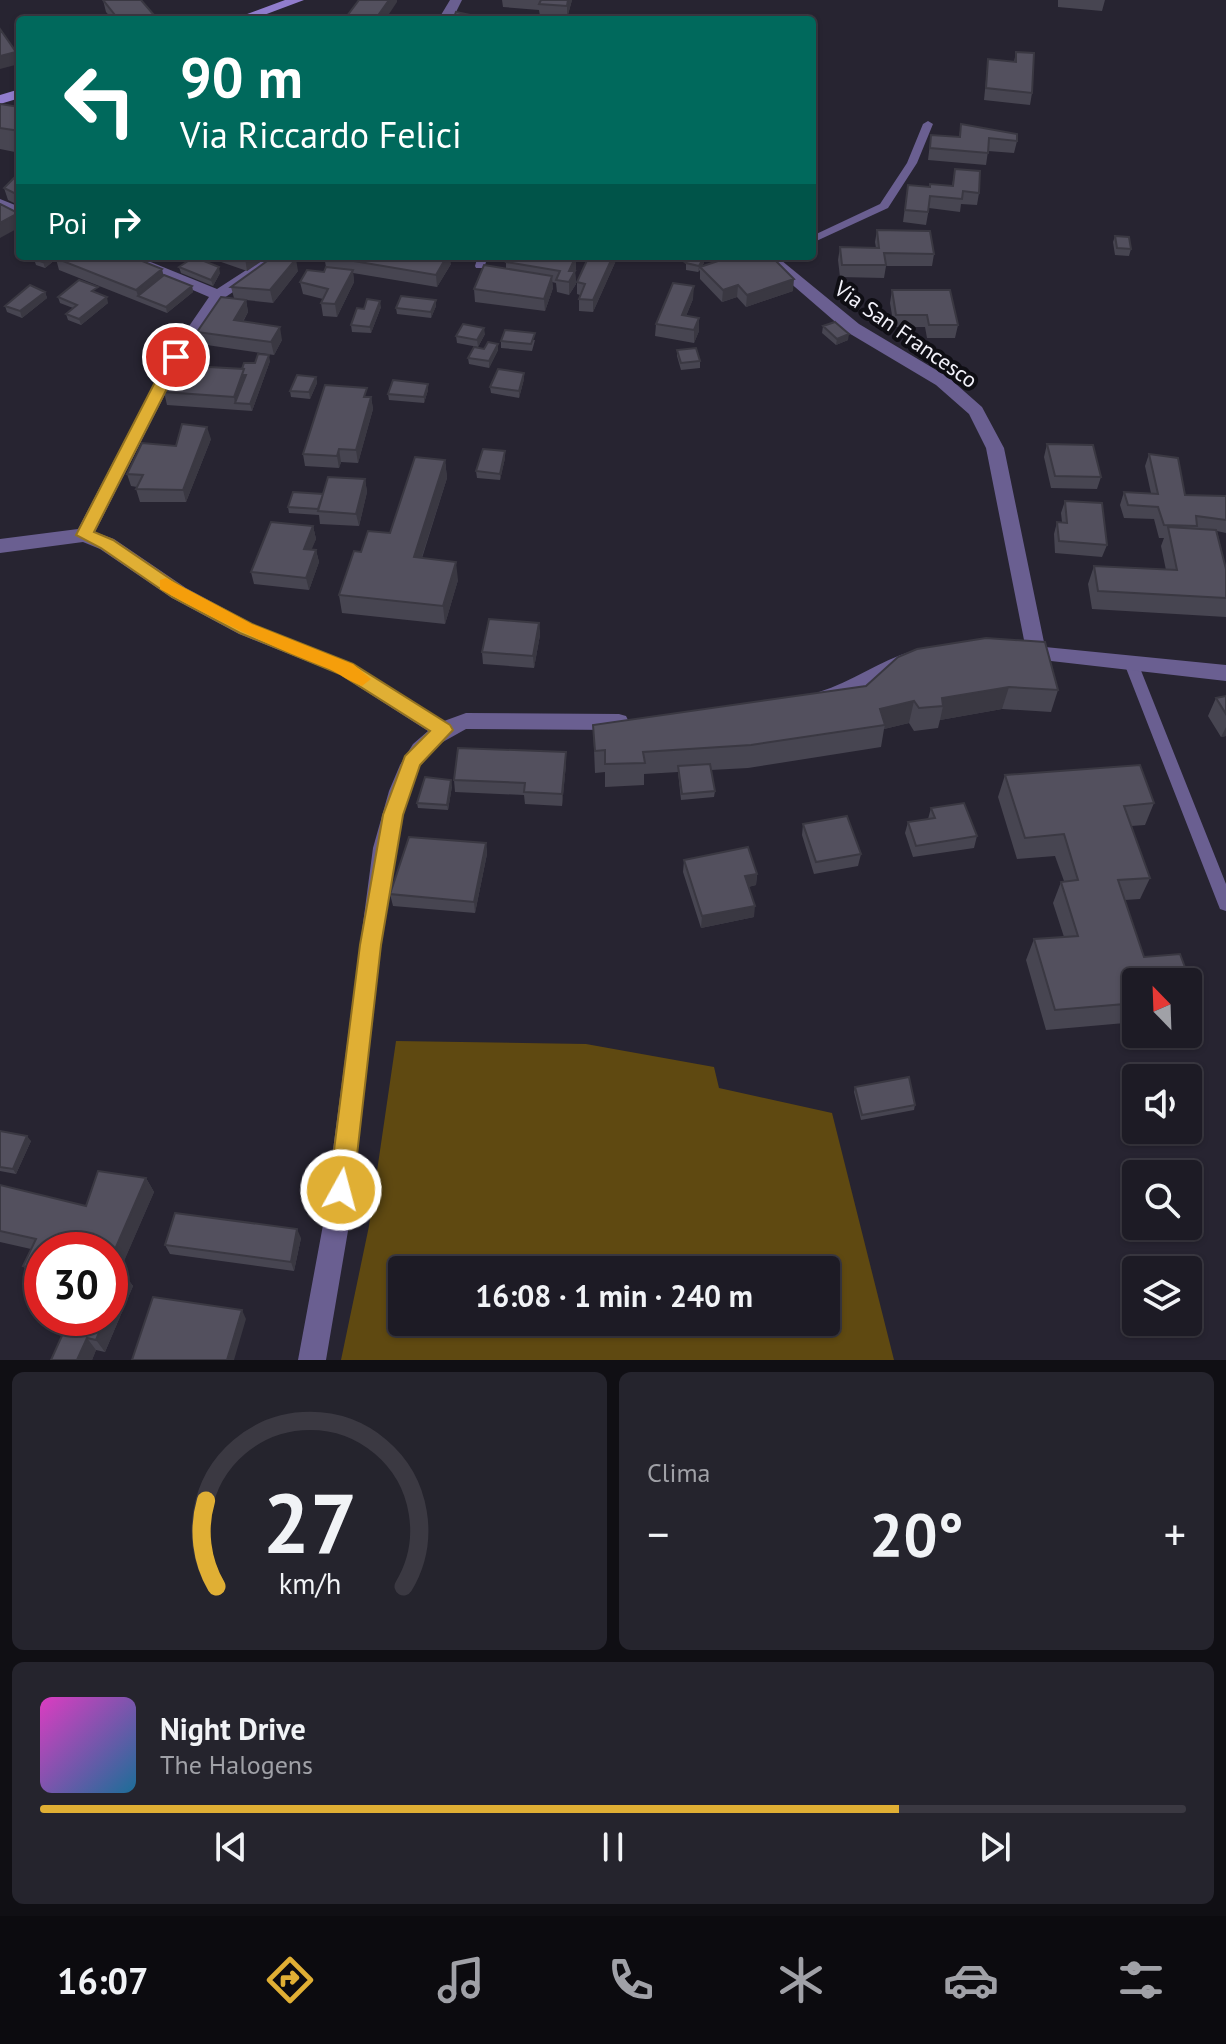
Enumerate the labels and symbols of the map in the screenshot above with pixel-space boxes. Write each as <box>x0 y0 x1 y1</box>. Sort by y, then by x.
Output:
street label: Via San Francesco <box>828 274 983 394</box>
pin <box>142 323 210 391</box>
north arrow <box>1122 968 1202 1048</box>
position arrow <box>299 1148 383 1232</box>
speed limit sign: 30 <box>24 1232 128 1336</box>

